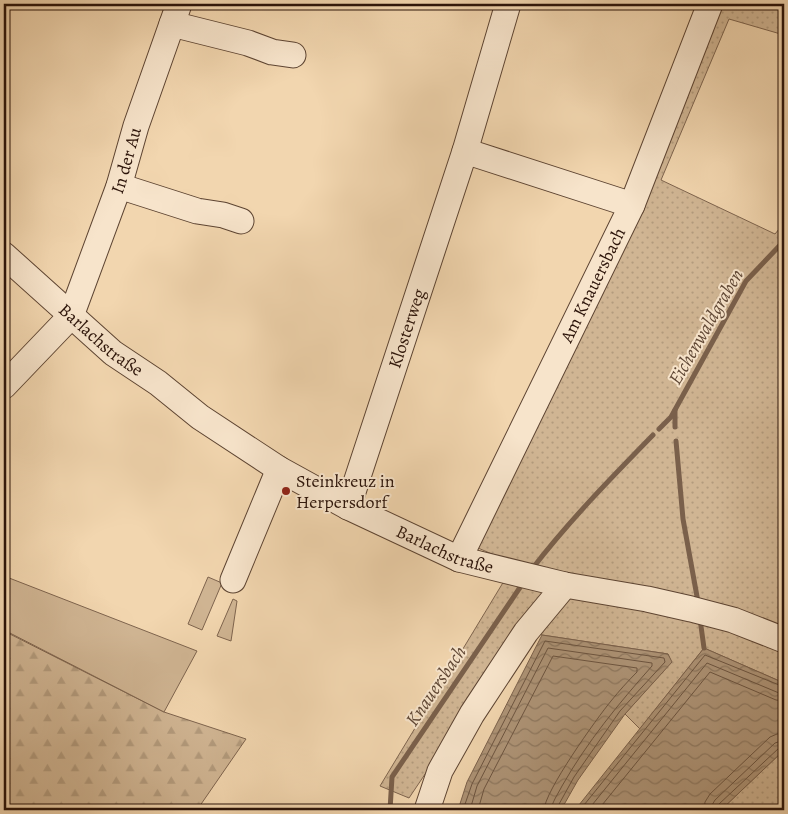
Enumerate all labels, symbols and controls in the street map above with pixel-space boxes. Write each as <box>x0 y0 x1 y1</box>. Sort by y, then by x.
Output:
street label: In der Au <box>105 124 147 197</box>
street label: Am Knauersbach <box>554 223 631 347</box>
water label: Eichenwaldgraben <box>662 264 750 390</box>
street label: Klosterweg <box>382 285 431 371</box>
street label: Barlachstraße <box>54 298 148 382</box>
place label: Steinkreuz in Herpersdorf <box>296 469 395 514</box>
marker: Steinkreuz in Herpersdorf <box>280 485 292 497</box>
street label: Barlachstraße <box>392 519 496 579</box>
water label: Knauersbach <box>400 641 472 731</box>

